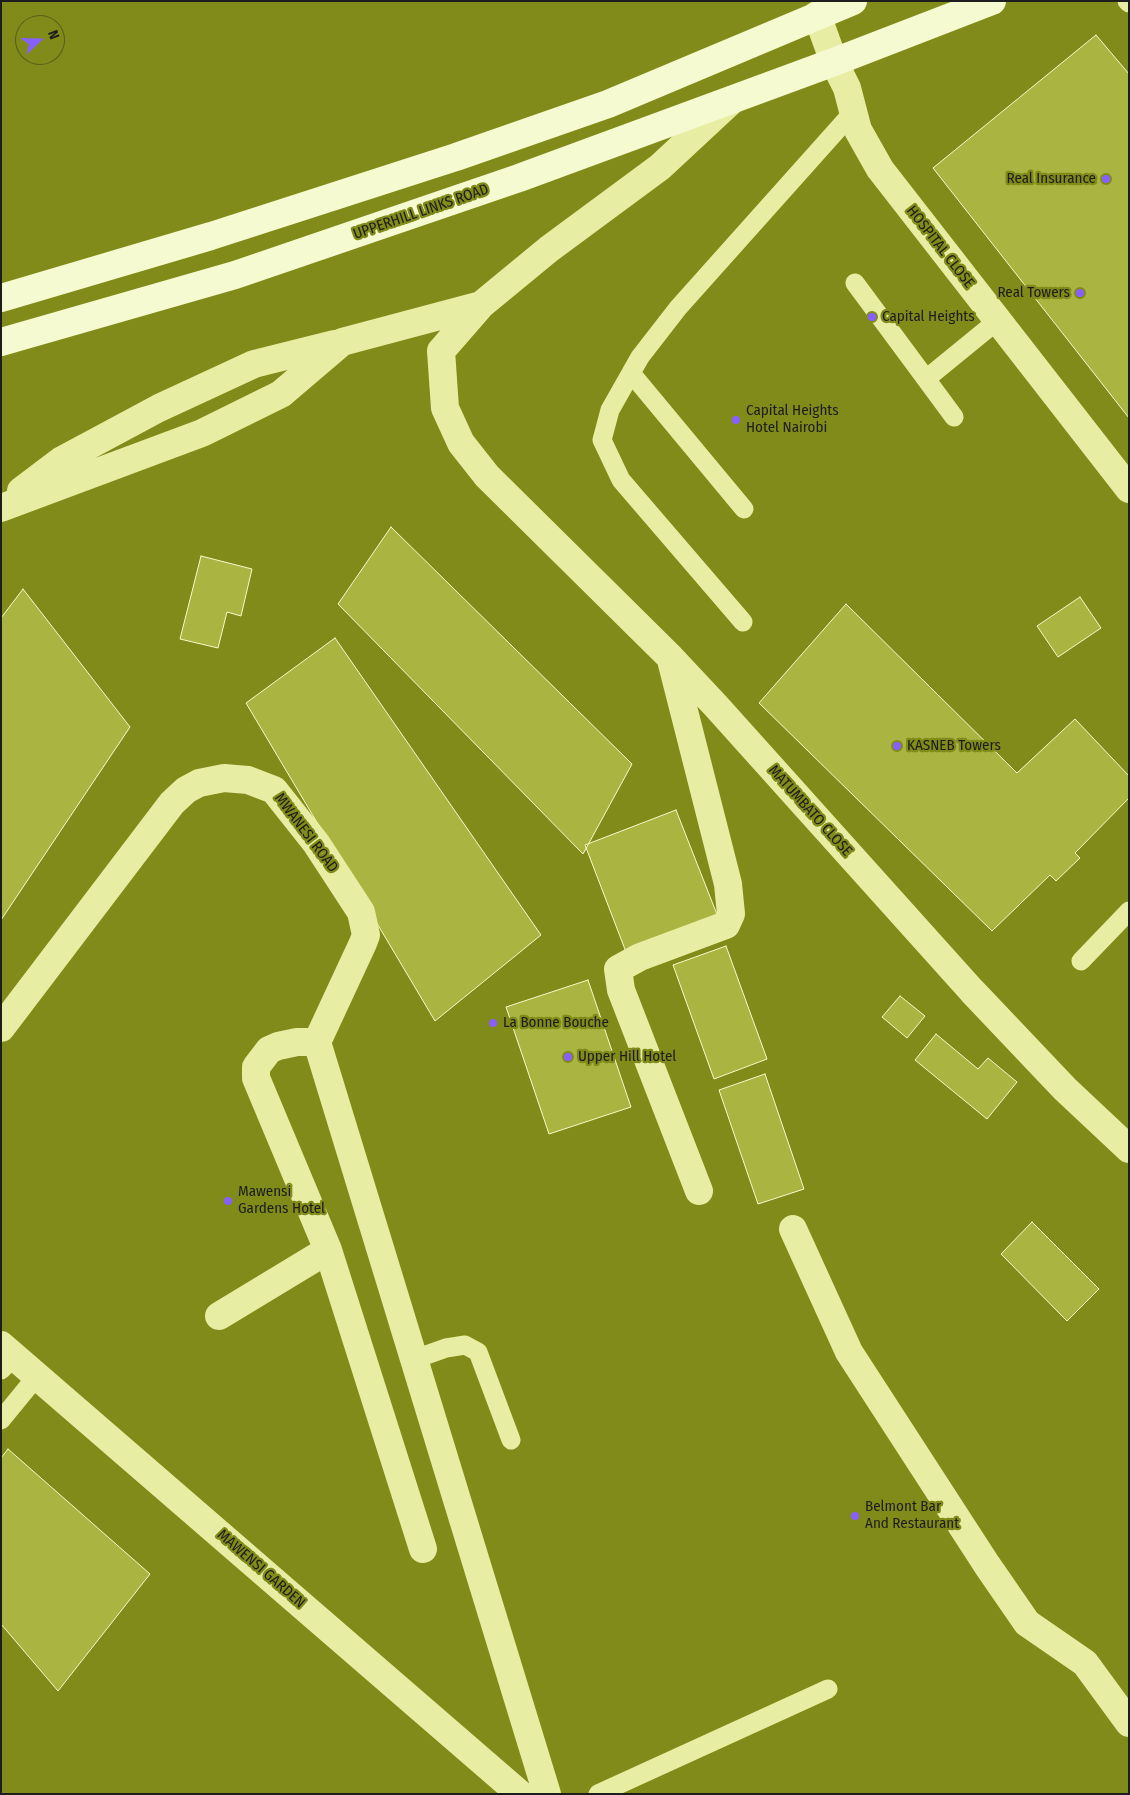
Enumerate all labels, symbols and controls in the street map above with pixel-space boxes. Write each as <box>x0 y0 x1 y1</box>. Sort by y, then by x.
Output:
north arrow <box>15 15 65 65</box>
text: N <box>44 28 63 42</box>
place label: Real Insurance <box>1006 170 1096 188</box>
marker: Real Insurance <box>1100 173 1112 185</box>
street label: UPPERHILL LINKS ROAD <box>351 180 491 244</box>
street label: HOSPITAL CLOSE <box>902 202 978 292</box>
place label: Real Towers <box>997 284 1070 302</box>
marker: Real Towers <box>1074 287 1086 299</box>
place label: Capital Heights <box>882 308 975 326</box>
marker: Capital Heights <box>866 311 878 323</box>
place label: Capital Heights Hotel Nairobi <box>746 402 839 437</box>
marker: Capital Heights Hotel Nairobi <box>730 414 742 426</box>
place label: KASNEB Towers <box>907 737 1001 755</box>
marker: KASNEB Towers <box>891 740 903 752</box>
street label: MATUMBATO CLOSE <box>764 762 856 860</box>
street label: MWANESI ROAD <box>270 790 342 876</box>
place label: La Bonne Bouche <box>503 1014 609 1032</box>
marker: La Bonne Bouche <box>487 1017 499 1029</box>
place label: Upper Hill Hotel <box>578 1048 676 1066</box>
marker: Upper Hill Hotel <box>562 1051 574 1063</box>
place label: Mawensi Gardens Hotel <box>238 1183 325 1218</box>
marker: Mawensi Gardens Hotel <box>222 1195 234 1207</box>
place label: Belmont Bar And Restaurant <box>865 1498 959 1533</box>
marker: Belmont Bar And Restaurant <box>849 1510 861 1522</box>
street label: MAWENSI GARDEN <box>213 1526 309 1612</box>

